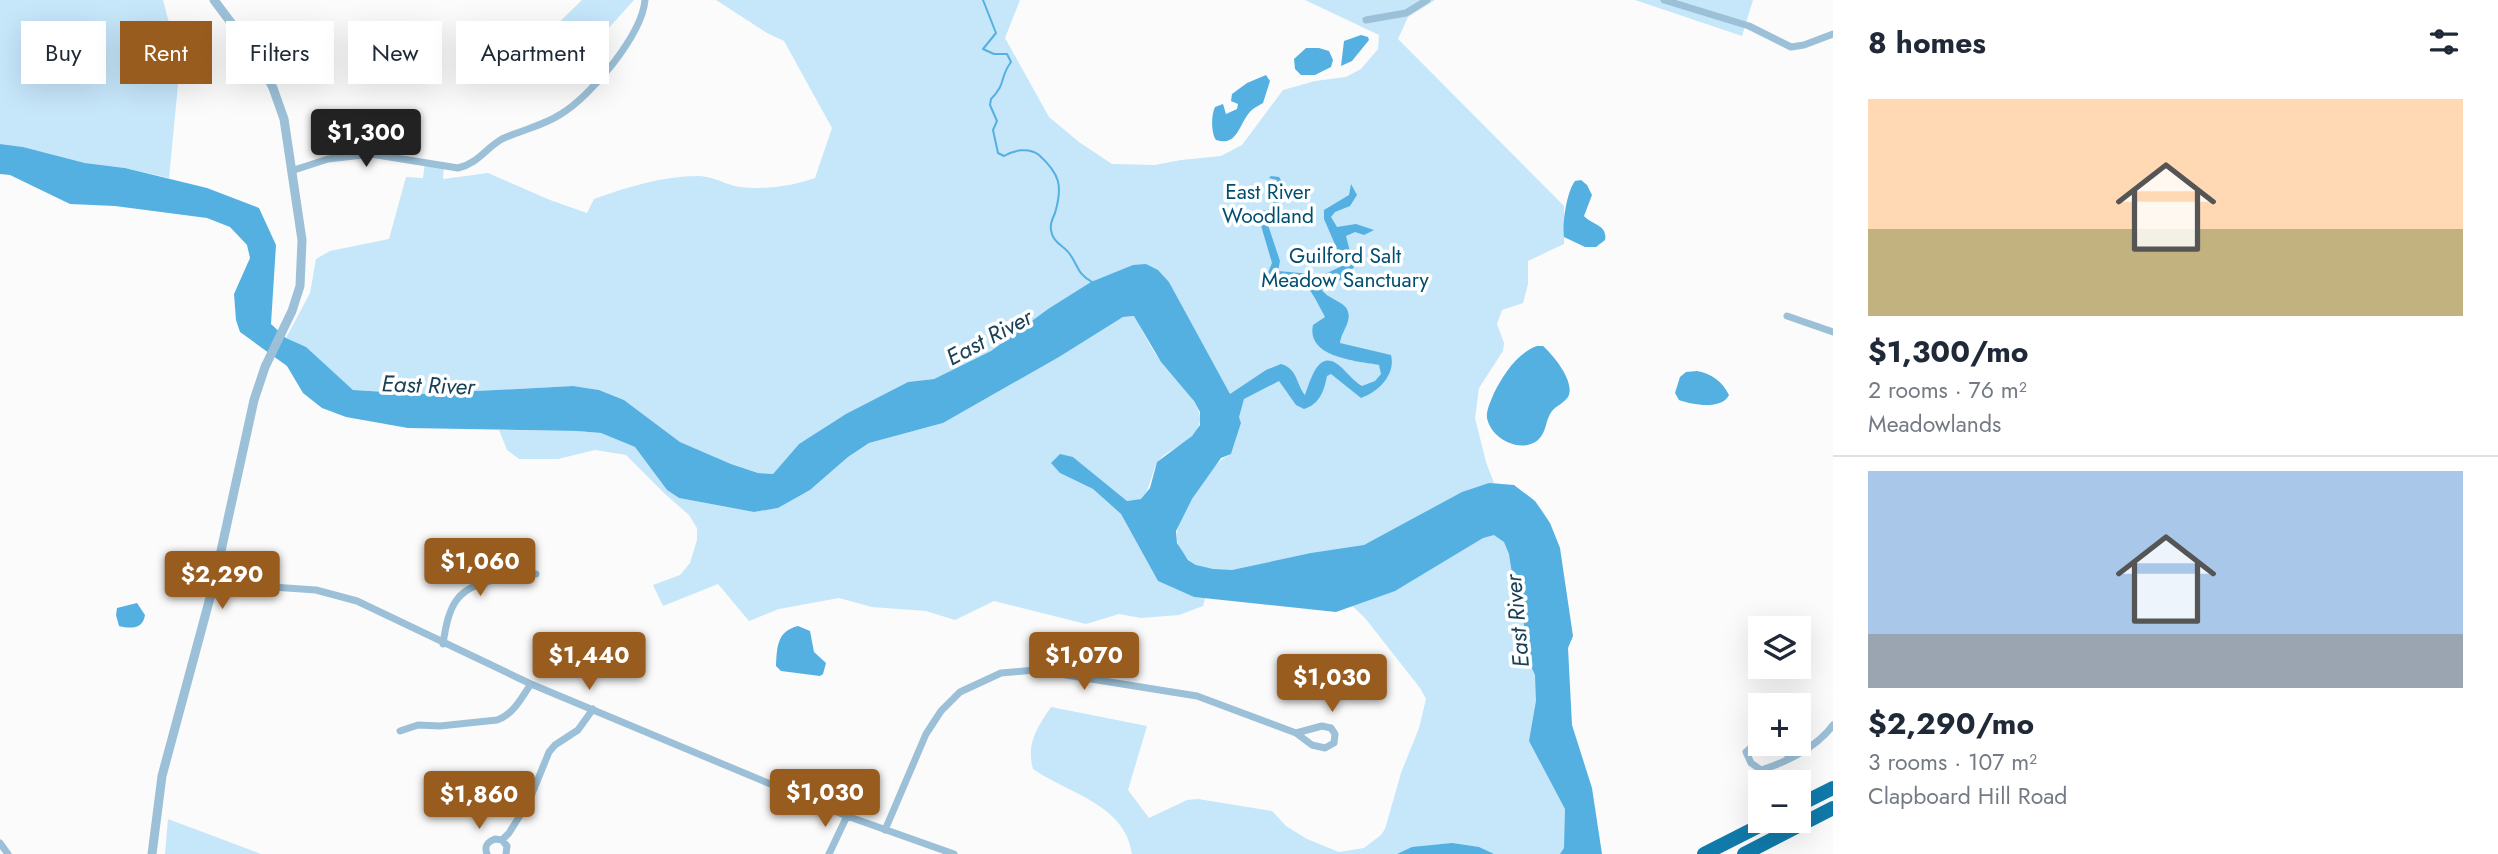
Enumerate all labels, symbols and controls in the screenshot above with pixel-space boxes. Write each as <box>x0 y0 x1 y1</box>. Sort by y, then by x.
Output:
chip: Buy <box>21 21 106 84</box>
chip: Rent <box>120 21 212 84</box>
chip: Filters <box>226 21 334 84</box>
chip: New <box>348 21 442 84</box>
chip: Apartment <box>456 21 609 84</box>
text: 8 homes <box>1868 21 1986 64</box>
icon: filters <box>2425 23 2463 61</box>
pin: $1,300 <box>309 110 423 169</box>
text: $1,300 <box>327 115 405 149</box>
icon: home <box>2103 144 2229 270</box>
park label: East River Woodland <box>1222 177 1314 231</box>
park label: Guilford Salt Meadow Sanctuary <box>1261 241 1430 295</box>
water label: East River <box>940 299 1039 374</box>
text: $1,300/mo <box>1868 330 2028 373</box>
water label: East River <box>381 366 476 404</box>
text: 2 rooms · 76 m² <box>1868 373 2027 407</box>
text: Meadowlands <box>1868 407 2001 441</box>
icon: home <box>2103 516 2229 642</box>
pin: $1,060 <box>423 538 537 598</box>
text: $1,060 <box>440 544 520 578</box>
pin: $2,290 <box>165 552 279 611</box>
text: $2,290 <box>181 557 263 591</box>
water label: East River <box>1496 572 1538 669</box>
map controls <box>1748 616 1811 833</box>
button: layers <box>1748 616 1811 679</box>
pin: $1,440 <box>532 632 646 692</box>
pin: $1,070 <box>1027 632 1141 692</box>
text: $1,440 <box>549 638 629 672</box>
text: $1,070 <box>1045 638 1123 672</box>
pin: $1,030 <box>1275 654 1389 714</box>
text: $1,030 <box>1293 660 1371 694</box>
button: + <box>1748 693 1811 756</box>
text: $2,290/mo <box>1868 702 2034 745</box>
text: 3 rooms · 107 m² <box>1868 745 2037 779</box>
pin: $1,030 <box>768 770 882 829</box>
button: − <box>1748 770 1811 833</box>
pin: $1,860 <box>422 772 536 831</box>
text: $1,030 <box>786 775 864 809</box>
text: $1,860 <box>440 777 518 811</box>
text: Clapboard Hill Road <box>1868 779 2067 813</box>

